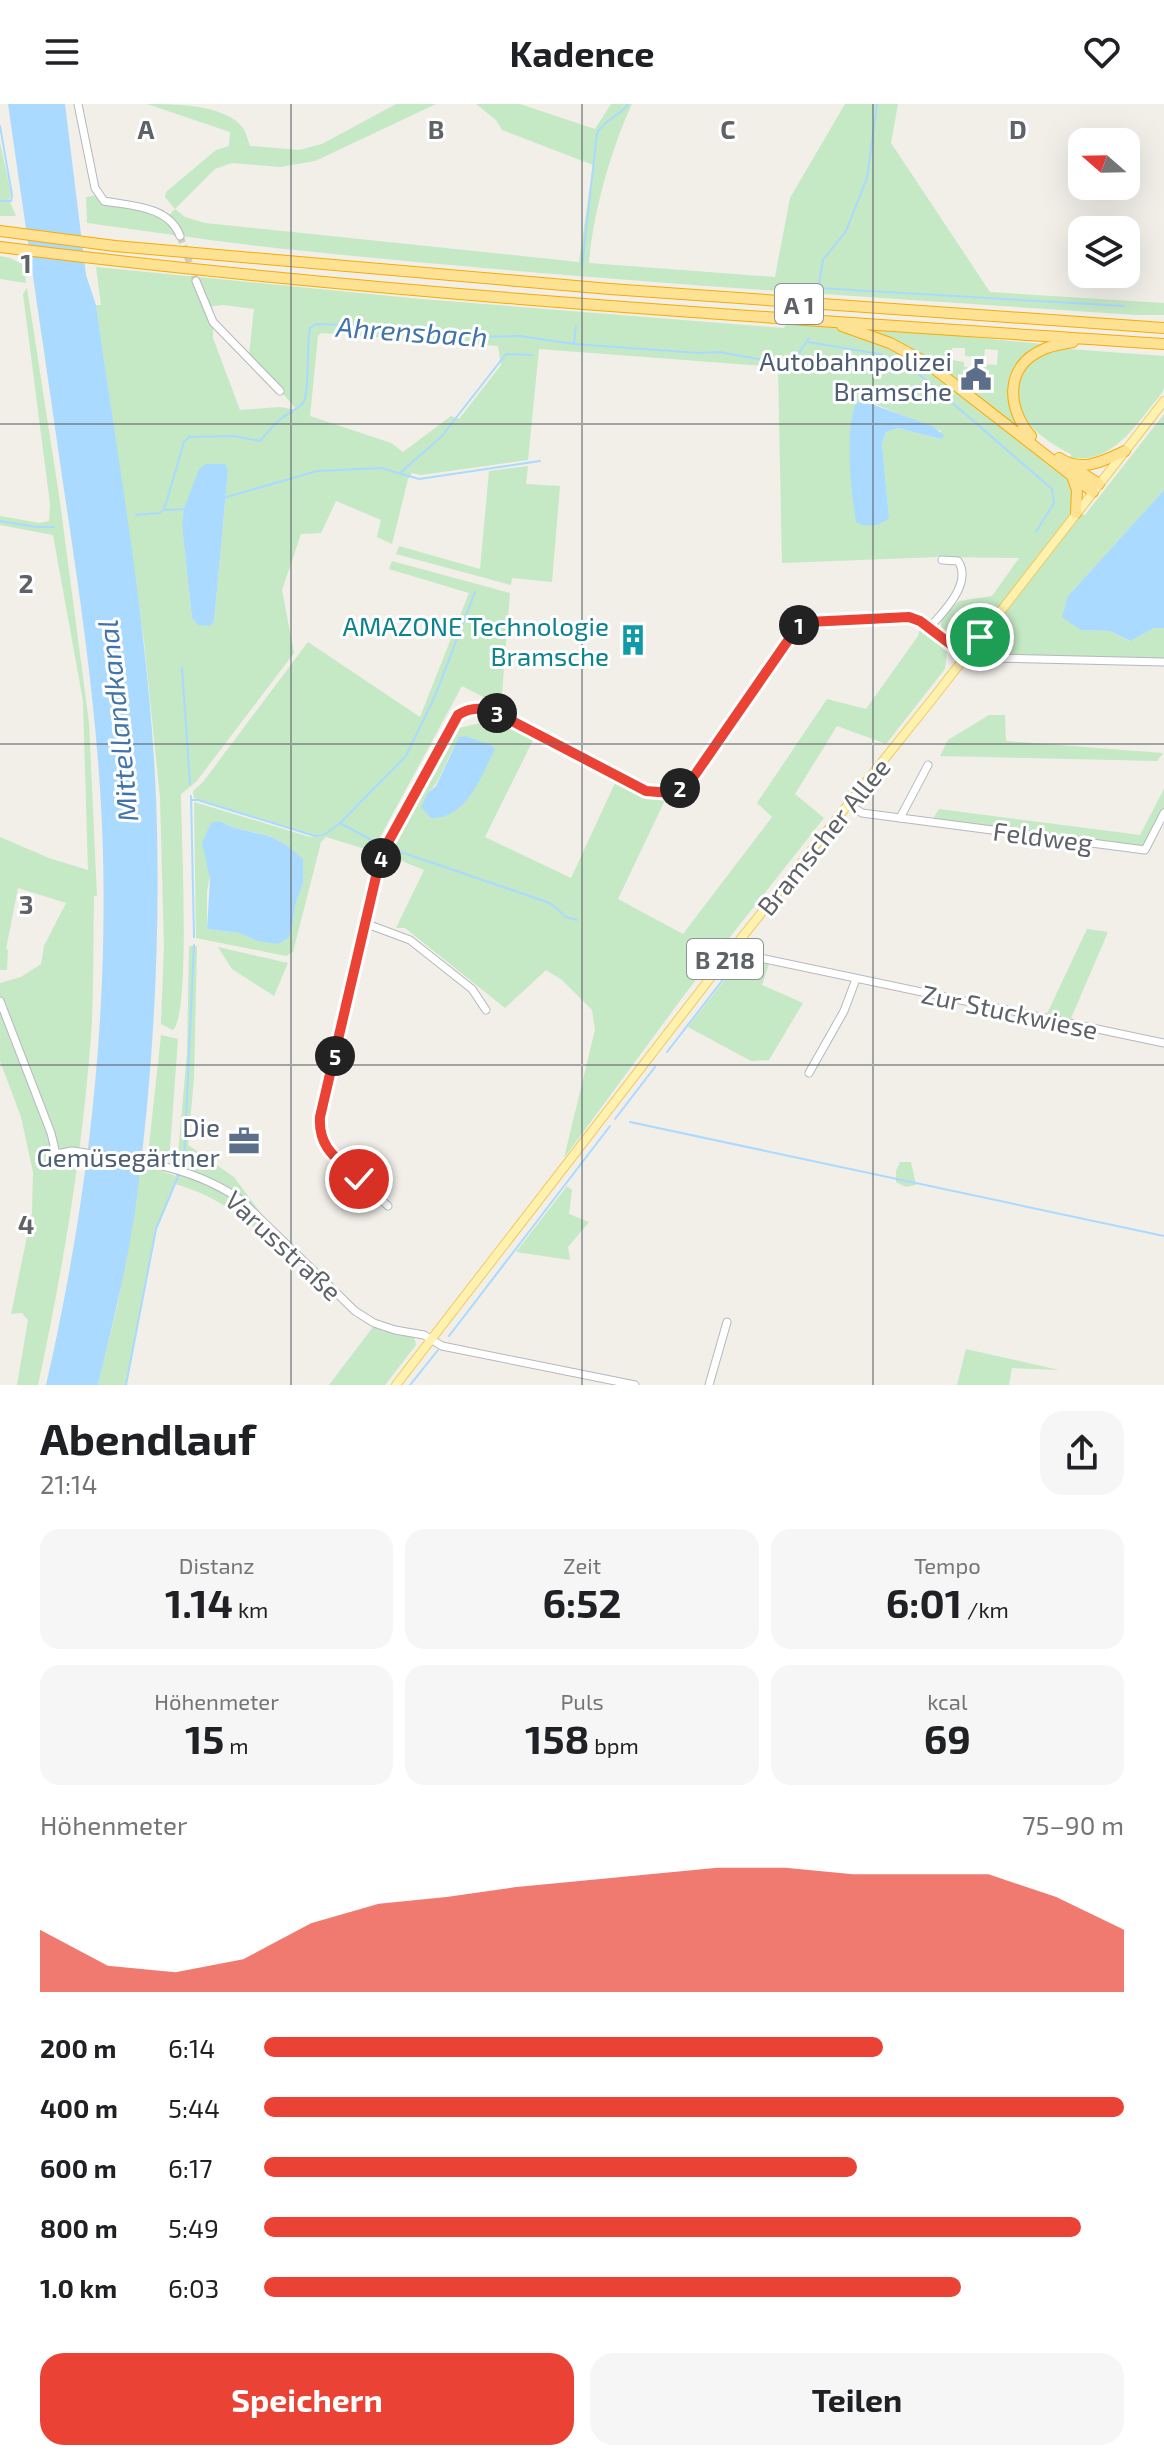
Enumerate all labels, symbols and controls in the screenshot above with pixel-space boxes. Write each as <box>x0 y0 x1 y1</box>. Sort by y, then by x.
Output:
icon: menu <box>40 30 84 74</box>
icon: heart <box>1080 30 1124 74</box>
text: Kadence <box>509 31 655 74</box>
text: A <box>138 113 155 144</box>
text: B <box>428 113 444 144</box>
text: C <box>720 113 736 144</box>
text: D <box>1009 113 1027 144</box>
north arrow <box>1068 128 1140 200</box>
map controls <box>1068 128 1140 288</box>
button: layers <box>1068 216 1140 288</box>
text: 1 <box>20 247 32 278</box>
road number: A 1 <box>775 284 823 324</box>
water label: Ahrensbach <box>334 309 489 353</box>
place label: Autobahnpolizei Bramsche <box>759 345 952 406</box>
public building icon: Autobahnpolizei Bramsche <box>959 358 993 392</box>
text: 2 <box>18 567 34 598</box>
pin <box>946 603 1014 671</box>
pin: 1 <box>779 605 819 645</box>
place label: AMAZONE Technologie Bramsche <box>343 610 609 671</box>
text: 1 <box>794 612 804 638</box>
icon: arrive <box>958 615 1002 659</box>
water label: Mittellandkanal <box>89 618 145 824</box>
building icon: AMAZONE Technologie Bramsche <box>616 623 650 657</box>
pin: 3 <box>477 693 517 733</box>
text: 3 <box>491 700 503 726</box>
street label: Bramscher Allee <box>750 751 896 921</box>
pin: 2 <box>660 768 700 808</box>
text: 2 <box>674 775 686 801</box>
street label: Feldweg <box>991 815 1095 857</box>
pin: 4 <box>361 838 401 878</box>
text: 4 <box>374 845 388 871</box>
text: 3 <box>19 888 33 919</box>
road number: B 218 <box>687 939 763 979</box>
street label: Zur Stuckwiese <box>919 977 1101 1045</box>
pin: 5 <box>315 1036 355 1076</box>
text: 5 <box>329 1043 341 1069</box>
place label: Die Gemüsegärtner <box>36 1111 220 1172</box>
office icon: Die Gemüsegärtner <box>227 1124 261 1158</box>
pin <box>325 1145 393 1213</box>
icon: check <box>337 1157 381 1201</box>
street label: Varusstraße <box>220 1183 348 1307</box>
text: 4 <box>18 1208 34 1239</box>
text: Abendlauf <box>40 1411 256 1464</box>
button: share <box>1040 1411 1124 1495</box>
text: 21:14 <box>40 1468 97 1499</box>
text: Distanz <box>179 1552 255 1578</box>
text: Zeit <box>563 1552 601 1578</box>
text: Tempo <box>914 1552 981 1578</box>
text: 1.14 <box>165 1578 233 1626</box>
text: 6:52 <box>542 1578 622 1626</box>
text: 6:01 <box>886 1578 962 1626</box>
text: km <box>233 1596 268 1622</box>
text: /km <box>962 1596 1009 1622</box>
text: Höhenmeter <box>154 1688 279 1714</box>
text: Puls <box>560 1688 604 1714</box>
text: kcal <box>927 1688 967 1714</box>
text: 15 <box>185 1714 224 1762</box>
text: 158 <box>525 1714 589 1762</box>
text: 69 <box>924 1714 971 1762</box>
text: m <box>224 1732 248 1758</box>
text: bpm <box>589 1732 639 1758</box>
text: Höhenmeter <box>40 1809 187 1840</box>
text: 75–90 m <box>1022 1809 1124 1840</box>
text: 200 m <box>40 2032 116 2063</box>
text: 6:14 <box>168 2032 215 2063</box>
text: 400 m <box>40 2092 118 2123</box>
text: 5:44 <box>168 2092 220 2123</box>
text: 600 m <box>40 2152 117 2183</box>
text: 6:17 <box>168 2152 213 2183</box>
text: 800 m <box>40 2212 118 2243</box>
text: 5:49 <box>168 2212 219 2243</box>
text: 1.0 km <box>40 2272 117 2303</box>
text: 6:03 <box>168 2272 219 2303</box>
button: Speichern <box>40 2353 574 2445</box>
button: Teilen <box>590 2353 1124 2445</box>

